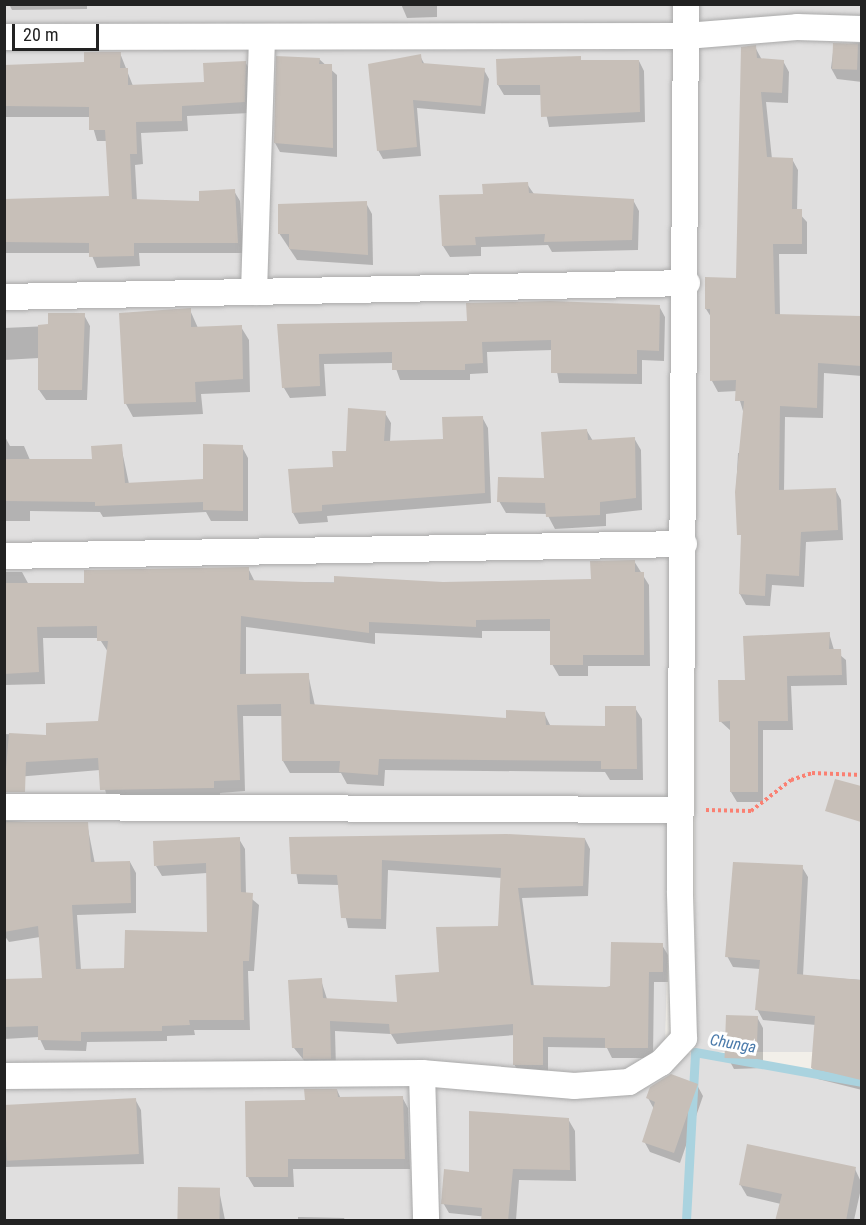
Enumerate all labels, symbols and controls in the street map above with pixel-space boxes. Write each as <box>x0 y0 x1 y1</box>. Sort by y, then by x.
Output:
scale bar <box>15 12 102 50</box>
text: 20 m <box>23 24 58 45</box>
water label: Chunga <box>708 1031 758 1057</box>

